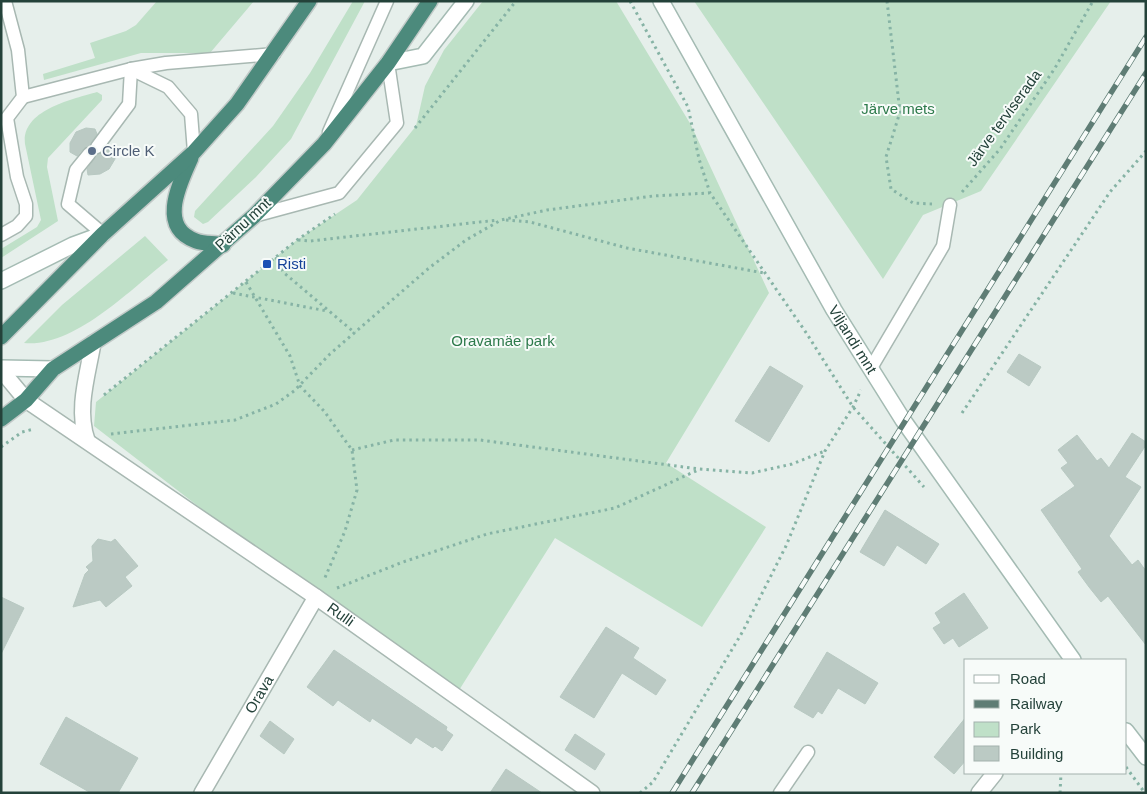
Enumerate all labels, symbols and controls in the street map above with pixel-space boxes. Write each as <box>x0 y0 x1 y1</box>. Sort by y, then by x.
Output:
street label: Järve terviserada <box>963 66 1045 169</box>
park label: Järve mets <box>861 100 935 117</box>
place label: Circle K <box>102 142 155 159</box>
marker: Circle K <box>86 145 98 157</box>
street label: Pärnu mnt <box>212 193 274 253</box>
place label: Risti <box>277 255 306 272</box>
marker: Risti <box>261 258 273 270</box>
street label: Viljandi mnt <box>825 302 881 377</box>
park label: Oravamäe park <box>451 332 555 349</box>
street label: Rulli <box>324 599 358 630</box>
legend <box>964 659 1127 774</box>
text: Road <box>1010 670 1046 687</box>
street label: Orava <box>241 672 277 716</box>
text: Railway <box>1010 695 1063 712</box>
text: Park <box>1010 720 1041 737</box>
text: Building <box>1010 745 1063 762</box>

